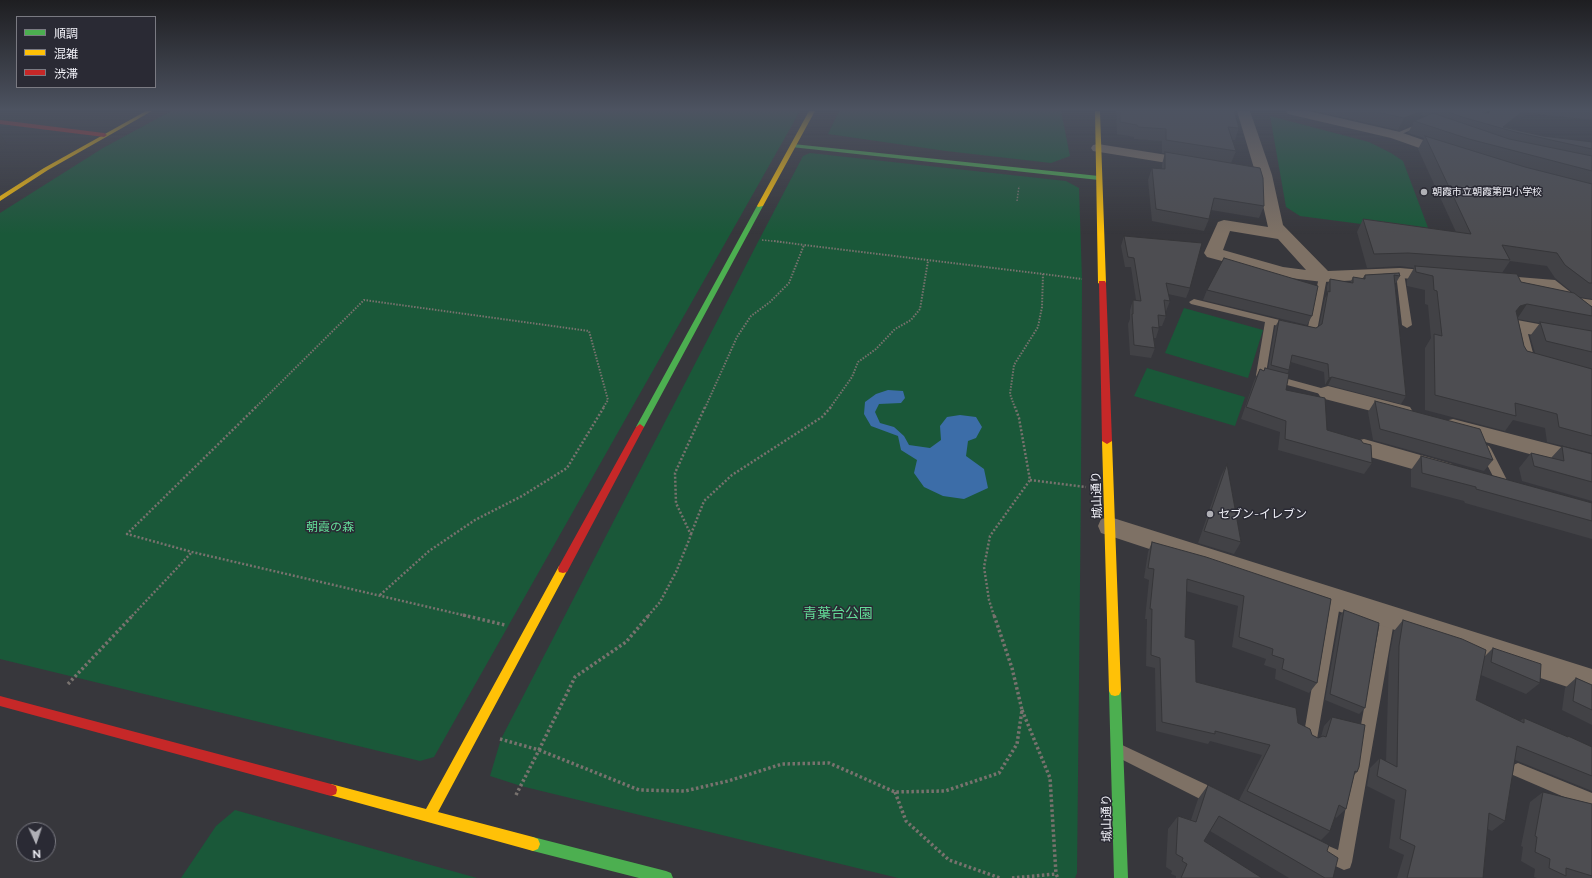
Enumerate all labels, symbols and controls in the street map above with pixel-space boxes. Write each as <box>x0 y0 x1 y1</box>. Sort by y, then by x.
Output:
legend <box>16 16 156 88</box>
text: 順調 <box>54 27 78 41</box>
text: 混雑 <box>54 47 78 61</box>
text: 渋滞 <box>54 67 78 81</box>
place label: 朝霞市立朝霞第四小学校 <box>1432 186 1542 198</box>
marker: 朝霞市立朝霞第四小学校 <box>1419 187 1429 197</box>
street label: 城山通り <box>1089 471 1105 519</box>
place label: セブン-イレブン <box>1218 507 1307 521</box>
marker: セブン-イレブン <box>1205 509 1215 519</box>
park label: 朝霞の森 <box>306 520 354 534</box>
park label: 青葉台公園 <box>803 606 873 622</box>
street label: 城山通り <box>1099 794 1115 842</box>
north arrow <box>16 822 56 862</box>
text: N <box>32 847 41 860</box>

